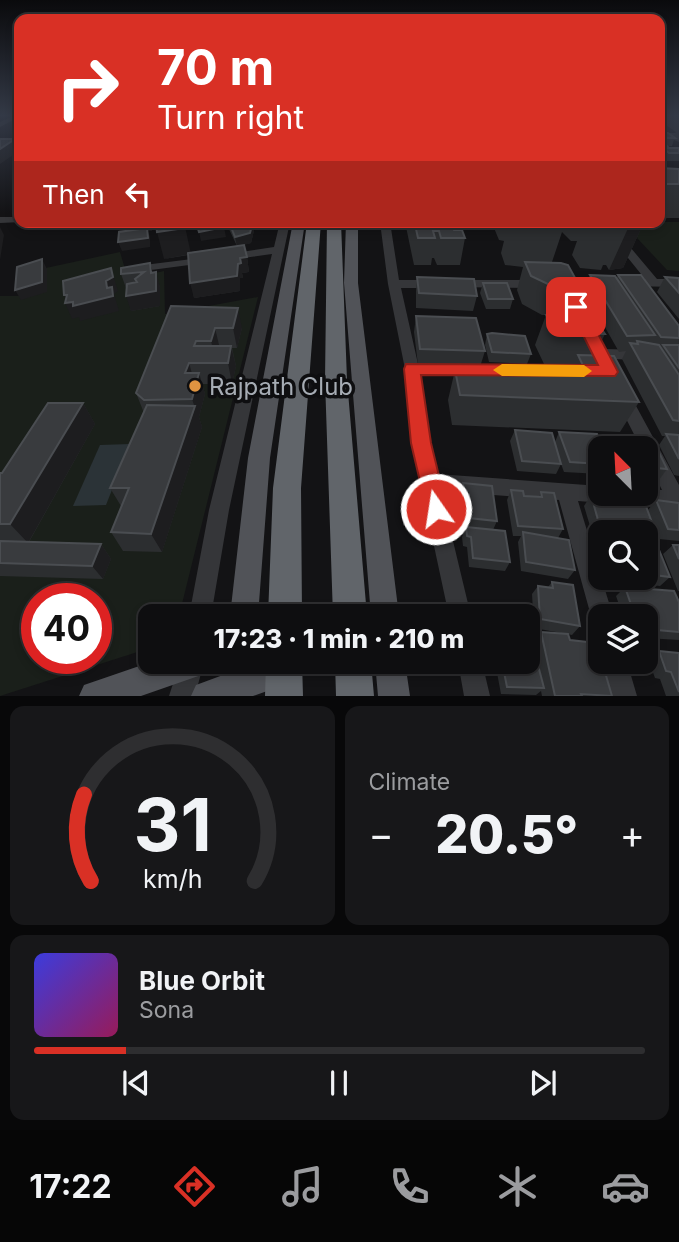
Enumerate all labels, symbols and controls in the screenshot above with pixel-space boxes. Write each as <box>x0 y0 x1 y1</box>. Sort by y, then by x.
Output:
text: 70 m <box>157 38 274 97</box>
icon: right <box>42 42 133 133</box>
text: Turn right <box>157 98 304 137</box>
icon: left <box>119 175 157 213</box>
text: Then <box>42 179 105 210</box>
pin <box>546 277 606 337</box>
icon: arrive <box>557 288 595 326</box>
place label: Rajpath Club <box>209 372 353 401</box>
marker: Rajpath Club <box>187 378 203 394</box>
north arrow <box>588 436 658 506</box>
map controls <box>588 436 658 674</box>
position arrow <box>399 472 473 546</box>
button: search <box>588 520 658 590</box>
speed limit sign: 40 <box>21 583 112 674</box>
button: layers <box>588 604 658 674</box>
text: 17:23 · 1 min · 210 m <box>214 623 464 654</box>
text: Climate <box>369 768 450 796</box>
text: 31 <box>133 781 211 870</box>
text: 20.5° <box>435 803 578 866</box>
text: − <box>369 811 394 857</box>
text: + <box>620 811 645 857</box>
text: km/h <box>143 864 202 894</box>
text: Blue Orbit <box>139 965 265 996</box>
text: Sona <box>139 996 194 1024</box>
icon: previous <box>117 1064 155 1102</box>
icon: pause <box>320 1064 358 1102</box>
icon: next <box>524 1064 562 1102</box>
icon: directions <box>170 1162 219 1211</box>
icon: music <box>278 1162 327 1211</box>
icon: phone <box>385 1162 434 1211</box>
icon: climate <box>493 1162 542 1211</box>
icon: car <box>601 1162 650 1211</box>
text: 17:22 <box>29 1167 112 1206</box>

